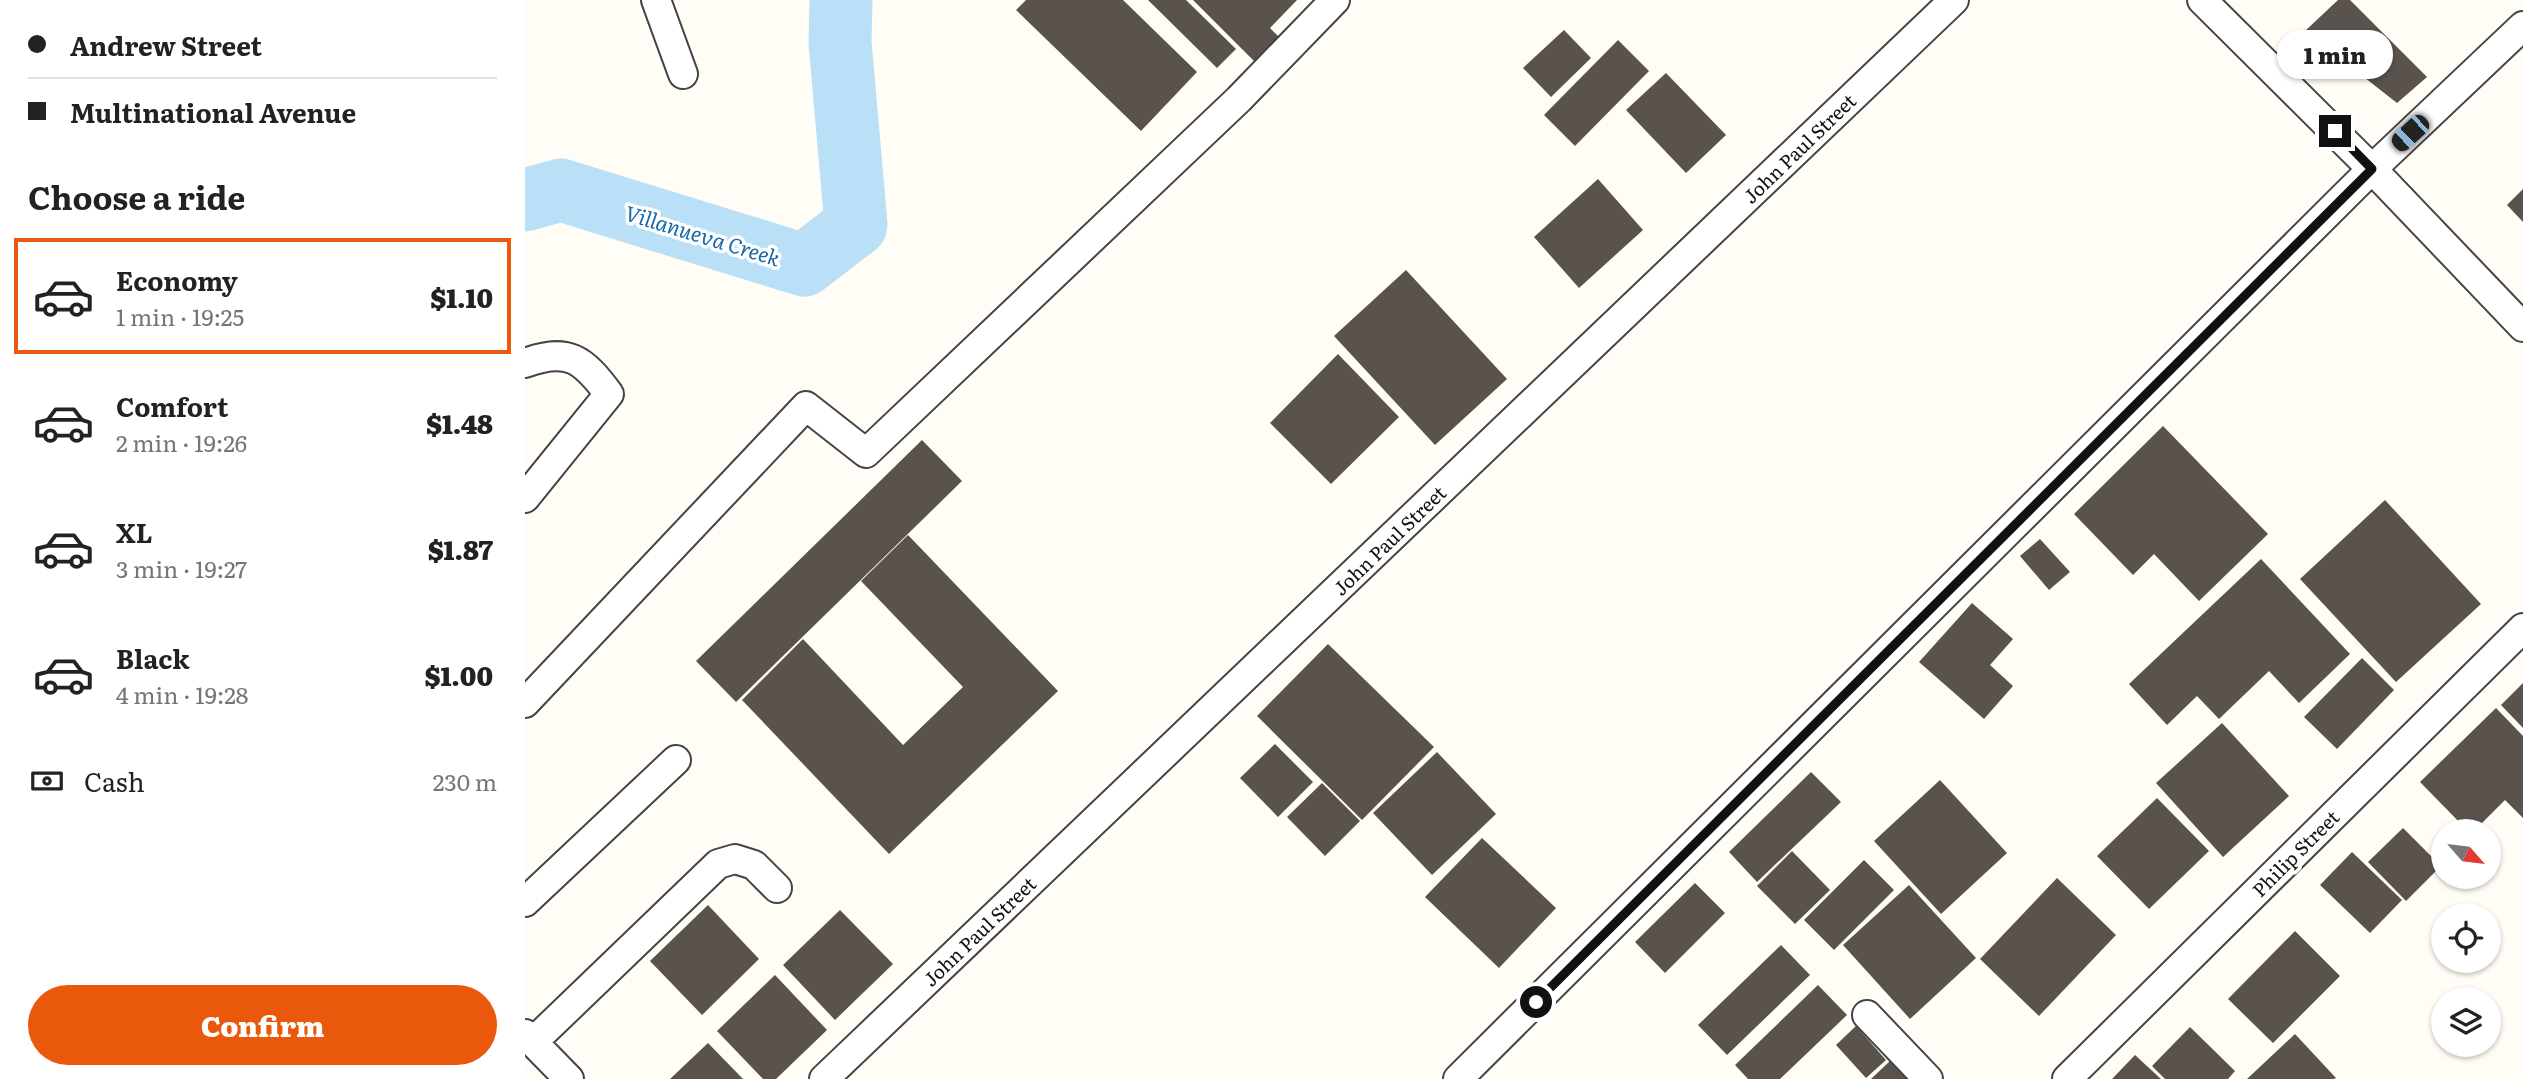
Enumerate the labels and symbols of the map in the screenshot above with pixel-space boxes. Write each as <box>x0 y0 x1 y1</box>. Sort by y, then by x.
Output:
callout: 1 min <box>2277 30 2393 78</box>
street label: John Paul Street <box>1736 87 1862 209</box>
car <box>2388 111 2433 155</box>
route end <box>2319 115 2351 147</box>
water label: Villanueva Creek <box>622 196 785 272</box>
street label: John Paul Street <box>1326 479 1452 601</box>
street label: Philip Street <box>2245 803 2345 903</box>
north arrow <box>2431 819 2501 889</box>
street label: John Paul Street <box>916 870 1042 992</box>
route start <box>1520 986 1552 1018</box>

